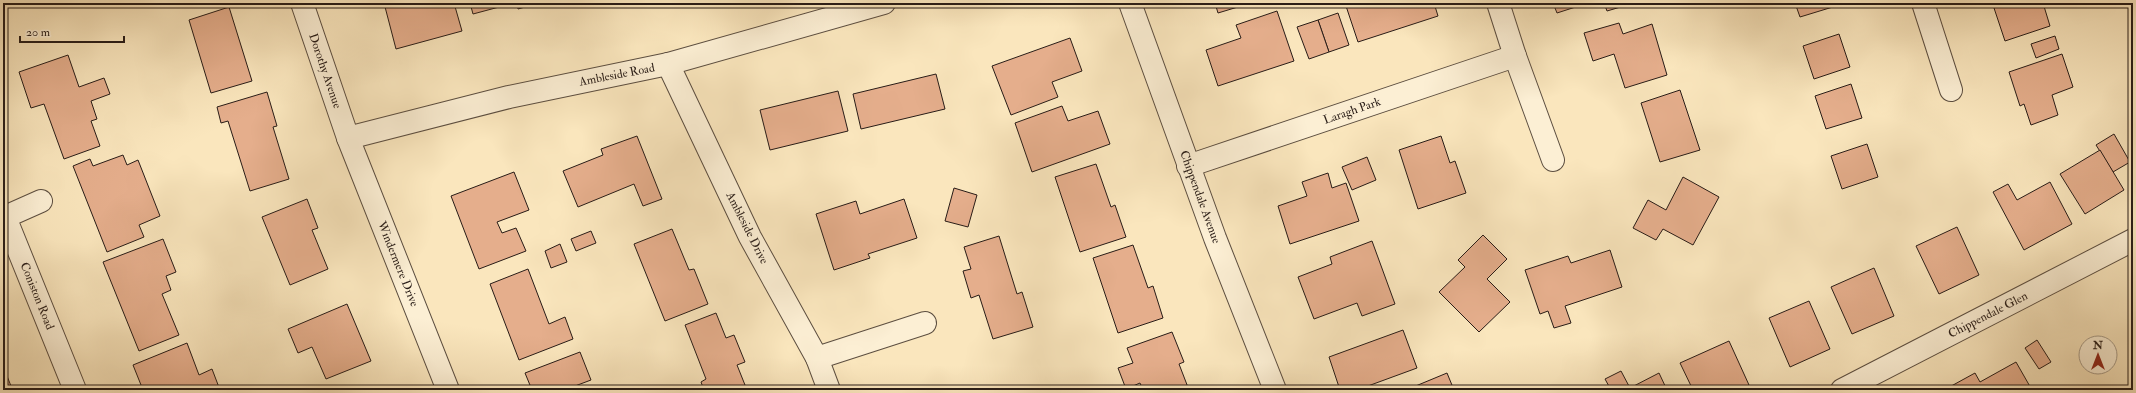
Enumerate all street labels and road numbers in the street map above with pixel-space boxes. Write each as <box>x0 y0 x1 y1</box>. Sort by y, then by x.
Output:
street label: Dorothy Avenue <box>305 32 345 110</box>
street label: Ambleside Road <box>577 60 656 90</box>
street label: Laragh Park <box>1321 94 1383 128</box>
street label: Chippendale Avenue <box>1176 149 1224 245</box>
street label: Ambleside Drive <box>722 189 772 267</box>
street label: Windermere Drive <box>374 218 422 309</box>
street label: Coniston Road <box>17 260 57 332</box>
street label: Chippendale Glen <box>1946 289 2030 341</box>

